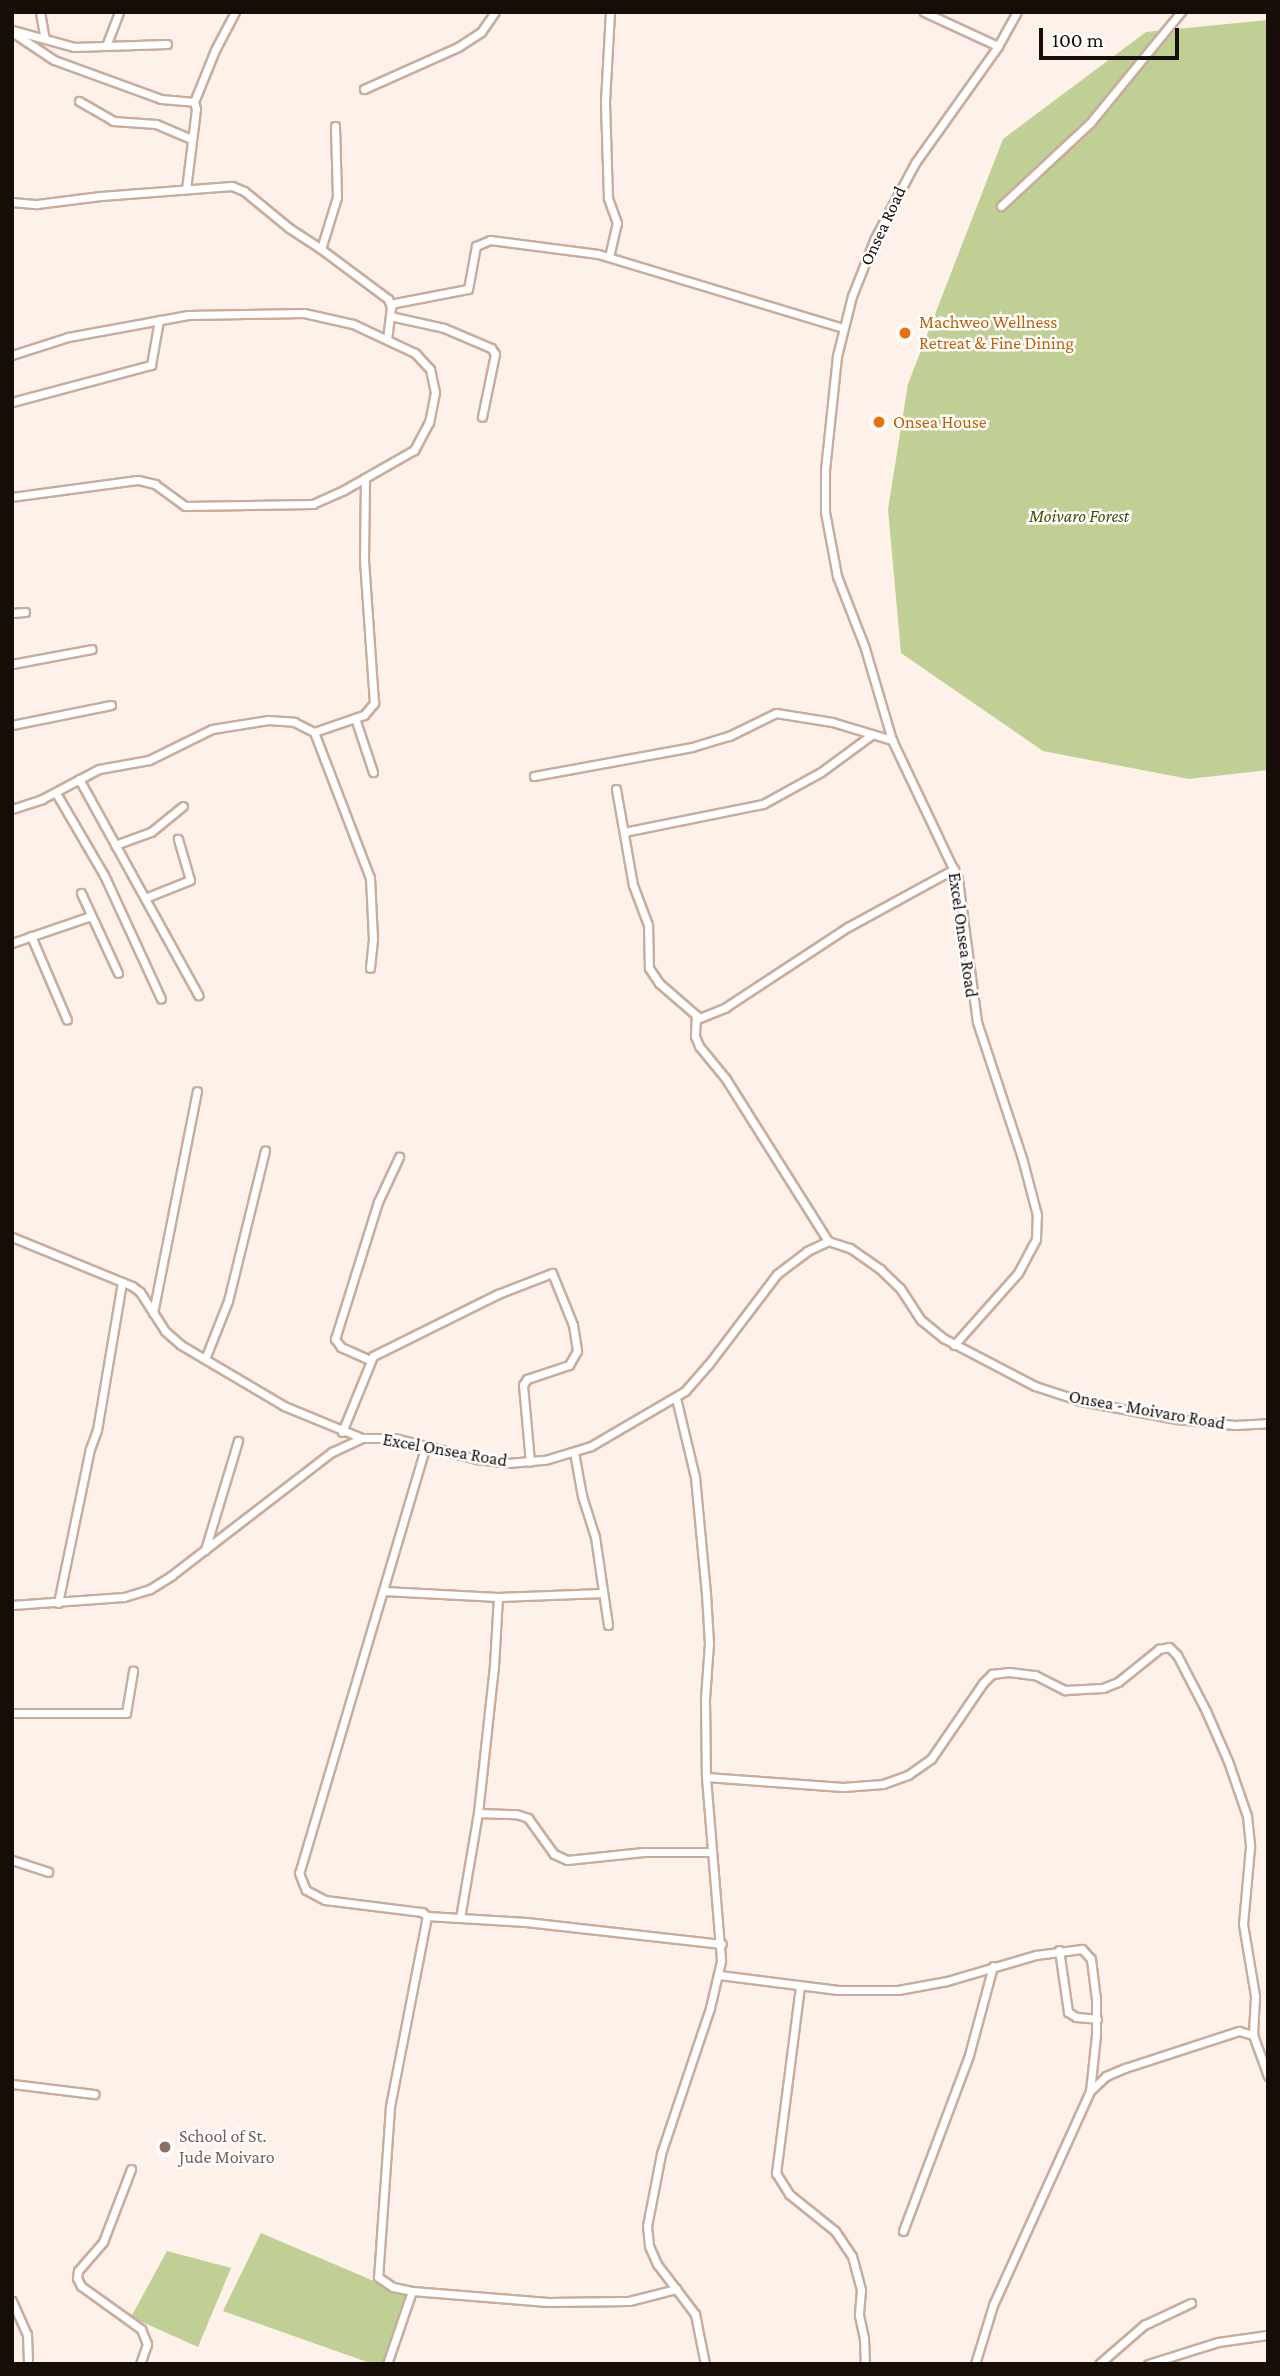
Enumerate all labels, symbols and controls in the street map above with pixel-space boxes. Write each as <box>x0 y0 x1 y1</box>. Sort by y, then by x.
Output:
scale bar <box>1042 14 1182 58</box>
text: 100 m <box>1052 28 1104 52</box>
street label: Onsea Road <box>855 183 911 269</box>
place label: Machweo Wellness Retreat & Fine Dining <box>919 312 1074 354</box>
marker: Machweo Wellness Retreat & Fine Dining <box>897 325 913 341</box>
place label: Onsea House <box>893 411 987 433</box>
marker: Onsea House <box>871 414 887 430</box>
park label: Moivaro Forest <box>1029 505 1129 527</box>
street label: Excel Onsea Road <box>944 871 982 999</box>
street label: Onsea - Moivaro Road <box>1067 1386 1227 1434</box>
street label: Excel Onsea Road <box>381 1428 509 1472</box>
place label: School of St. Jude Moivaro <box>179 2126 275 2168</box>
marker: School of St. Jude Moivaro <box>157 2139 173 2155</box>

